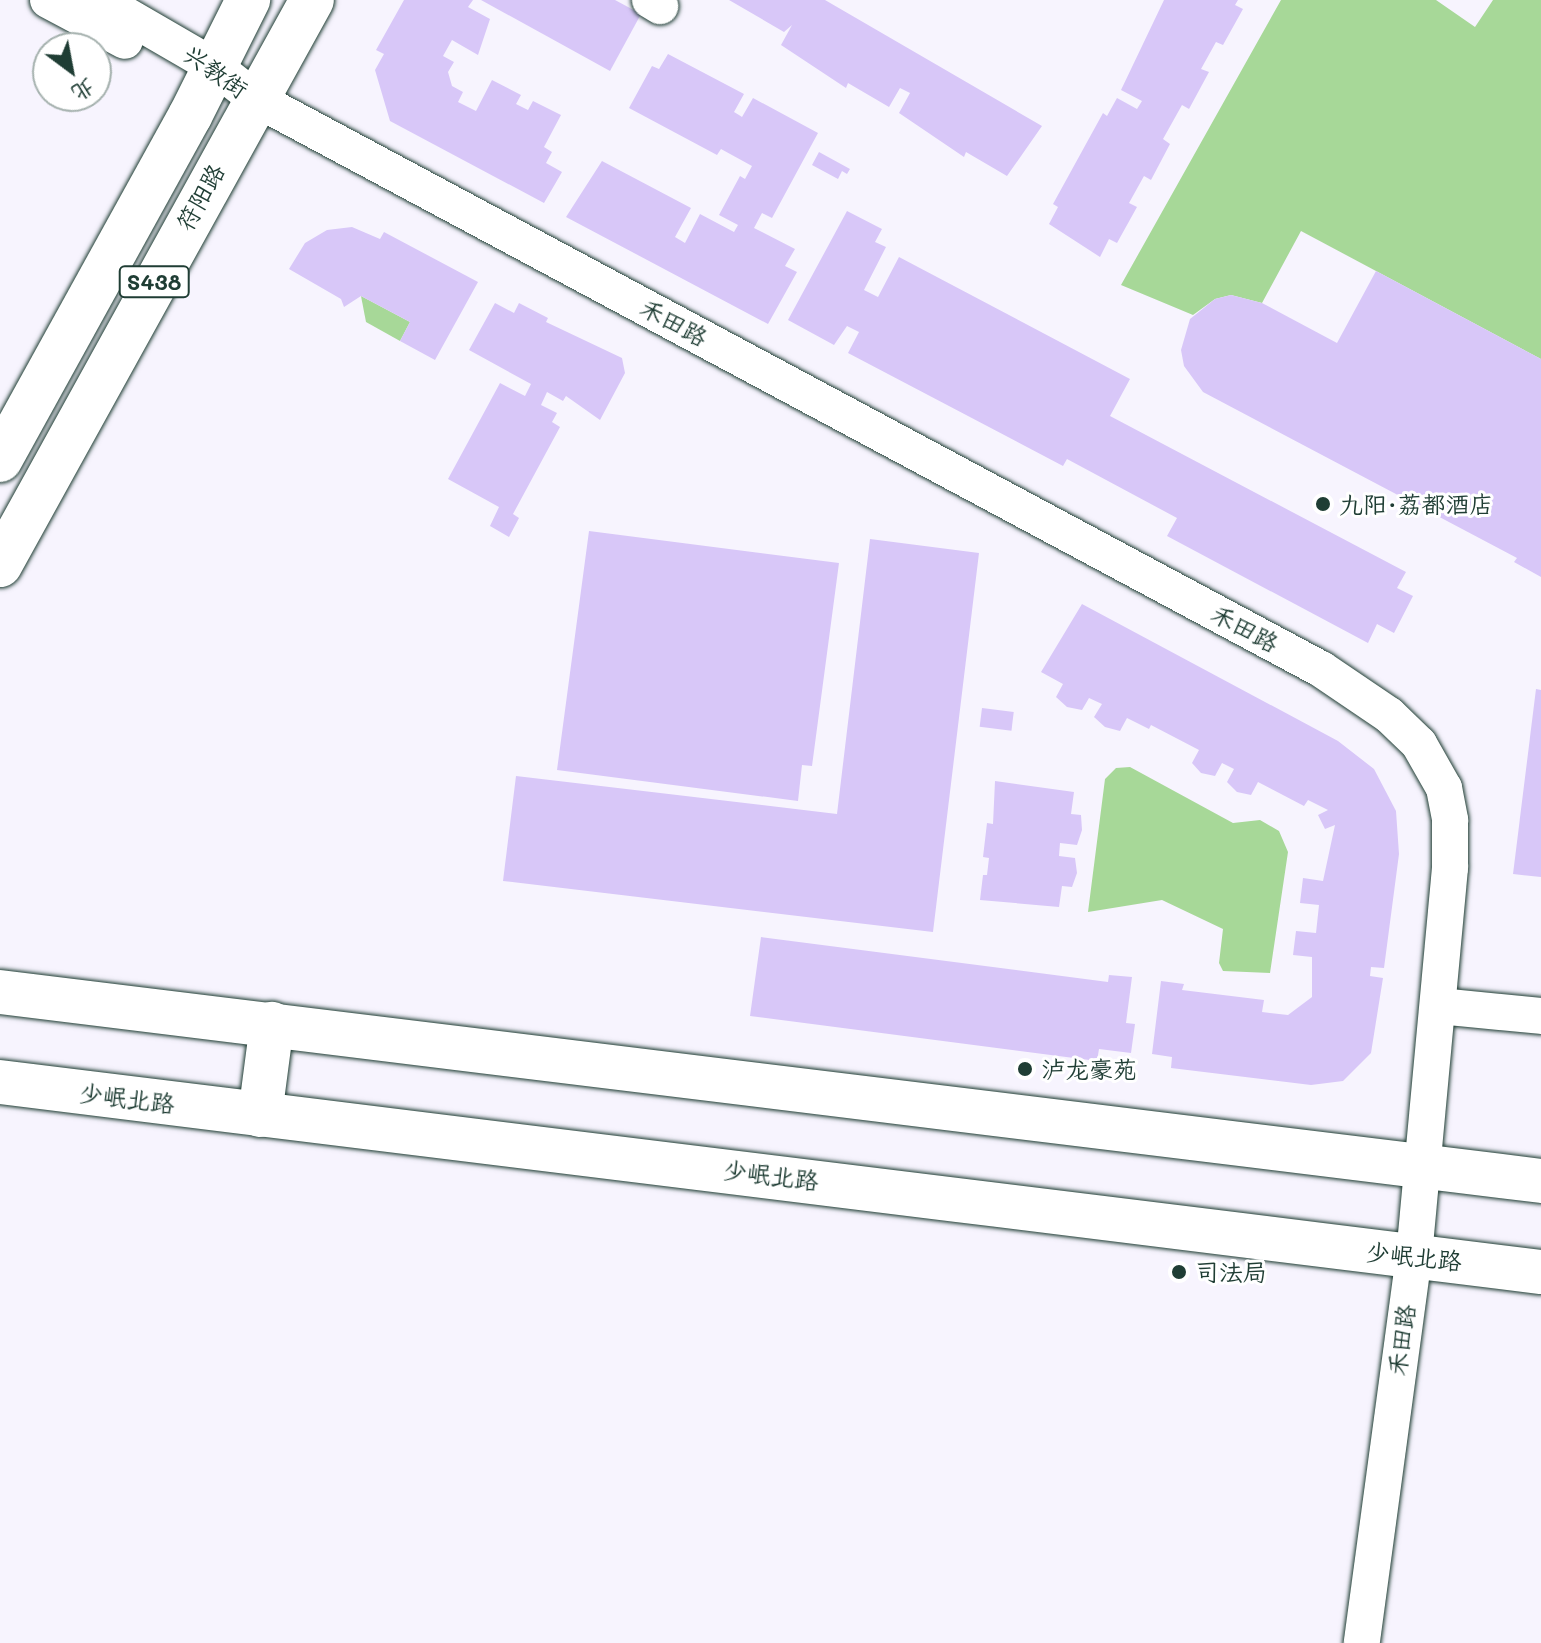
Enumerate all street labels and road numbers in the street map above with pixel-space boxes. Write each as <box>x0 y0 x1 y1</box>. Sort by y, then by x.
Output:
street label: 兴教街 <box>178 39 254 103</box>
street label: 符阳路 <box>170 159 230 235</box>
road number: S438 <box>118 264 190 300</box>
street label: 禾田路 <box>635 292 713 352</box>
street label: 禾田路 <box>1206 598 1284 658</box>
street label: 少岷北路 <box>78 1078 176 1118</box>
street label: 少岷北路 <box>722 1155 820 1195</box>
street label: 少岷北路 <box>1365 1237 1463 1275</box>
street label: 禾田路 <box>1382 1302 1420 1378</box>

